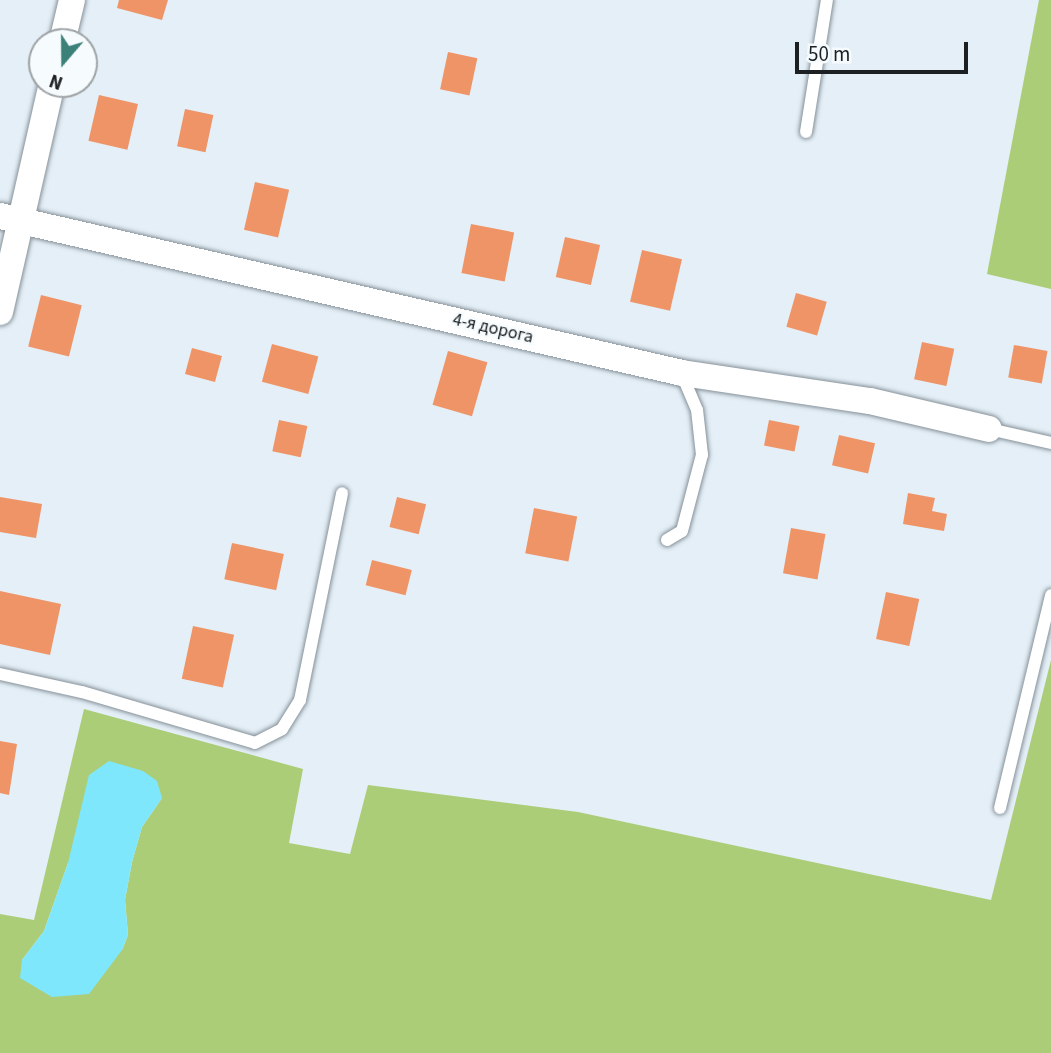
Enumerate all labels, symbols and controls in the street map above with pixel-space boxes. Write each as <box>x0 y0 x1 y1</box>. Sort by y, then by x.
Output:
north arrow <box>28 28 98 98</box>
scale bar <box>799 28 972 72</box>
text: 50 m <box>808 39 850 69</box>
text: N <box>46 66 67 96</box>
street label: 4-я дорога <box>451 309 535 349</box>

